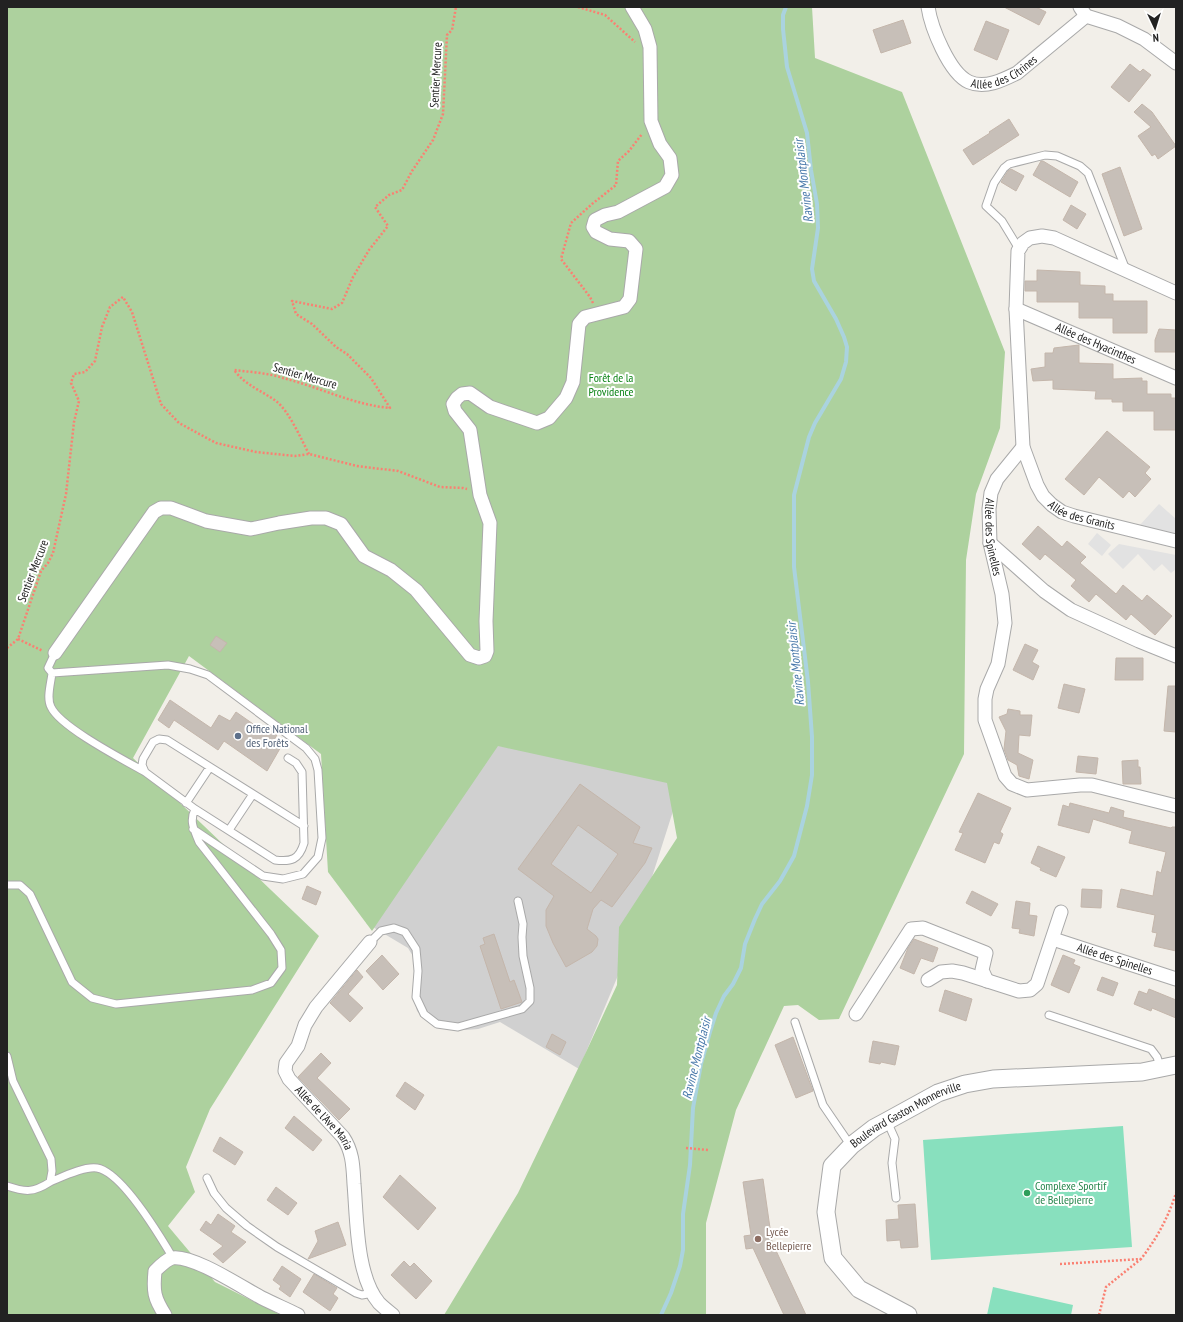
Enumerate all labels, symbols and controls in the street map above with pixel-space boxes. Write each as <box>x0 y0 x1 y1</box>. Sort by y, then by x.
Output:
north arrow <box>1135 8 1175 48</box>
text: N <box>1152 31 1159 45</box>
street label: Sentier Mercure <box>426 42 445 108</box>
street label: Allée des Citrines <box>970 52 1040 92</box>
water label: Ravine Montplaisir <box>790 136 817 224</box>
street label: Allée des Hyacinthes <box>1054 319 1139 367</box>
street label: Sentier Mercure <box>272 359 339 392</box>
park label: Forêt de la Providence <box>588 370 634 399</box>
street label: Allée des Spinelles <box>982 497 1005 577</box>
street label: Allée des Granits <box>1045 497 1117 533</box>
street label: Sentier Mercure <box>14 537 51 604</box>
water label: Ravine Montplaisir <box>782 619 808 707</box>
place label: Office National des Forêts <box>246 721 308 750</box>
marker: Office National des Forêts <box>233 731 243 741</box>
street label: Allée des Spinelles <box>1075 939 1155 978</box>
water label: Ravine Montplaisir <box>678 1013 715 1101</box>
street label: Boulevard Gaston Monnerville <box>847 1078 963 1151</box>
street label: Allée de l'Ave Maria <box>292 1082 357 1152</box>
place label: Complexe Sportif de Bellepierre <box>1035 1178 1107 1207</box>
marker: Complexe Sportif de Bellepierre <box>1022 1188 1032 1198</box>
place label: Lycée Bellepierre <box>766 1224 812 1253</box>
marker: Lycée Bellepierre <box>753 1234 763 1244</box>

